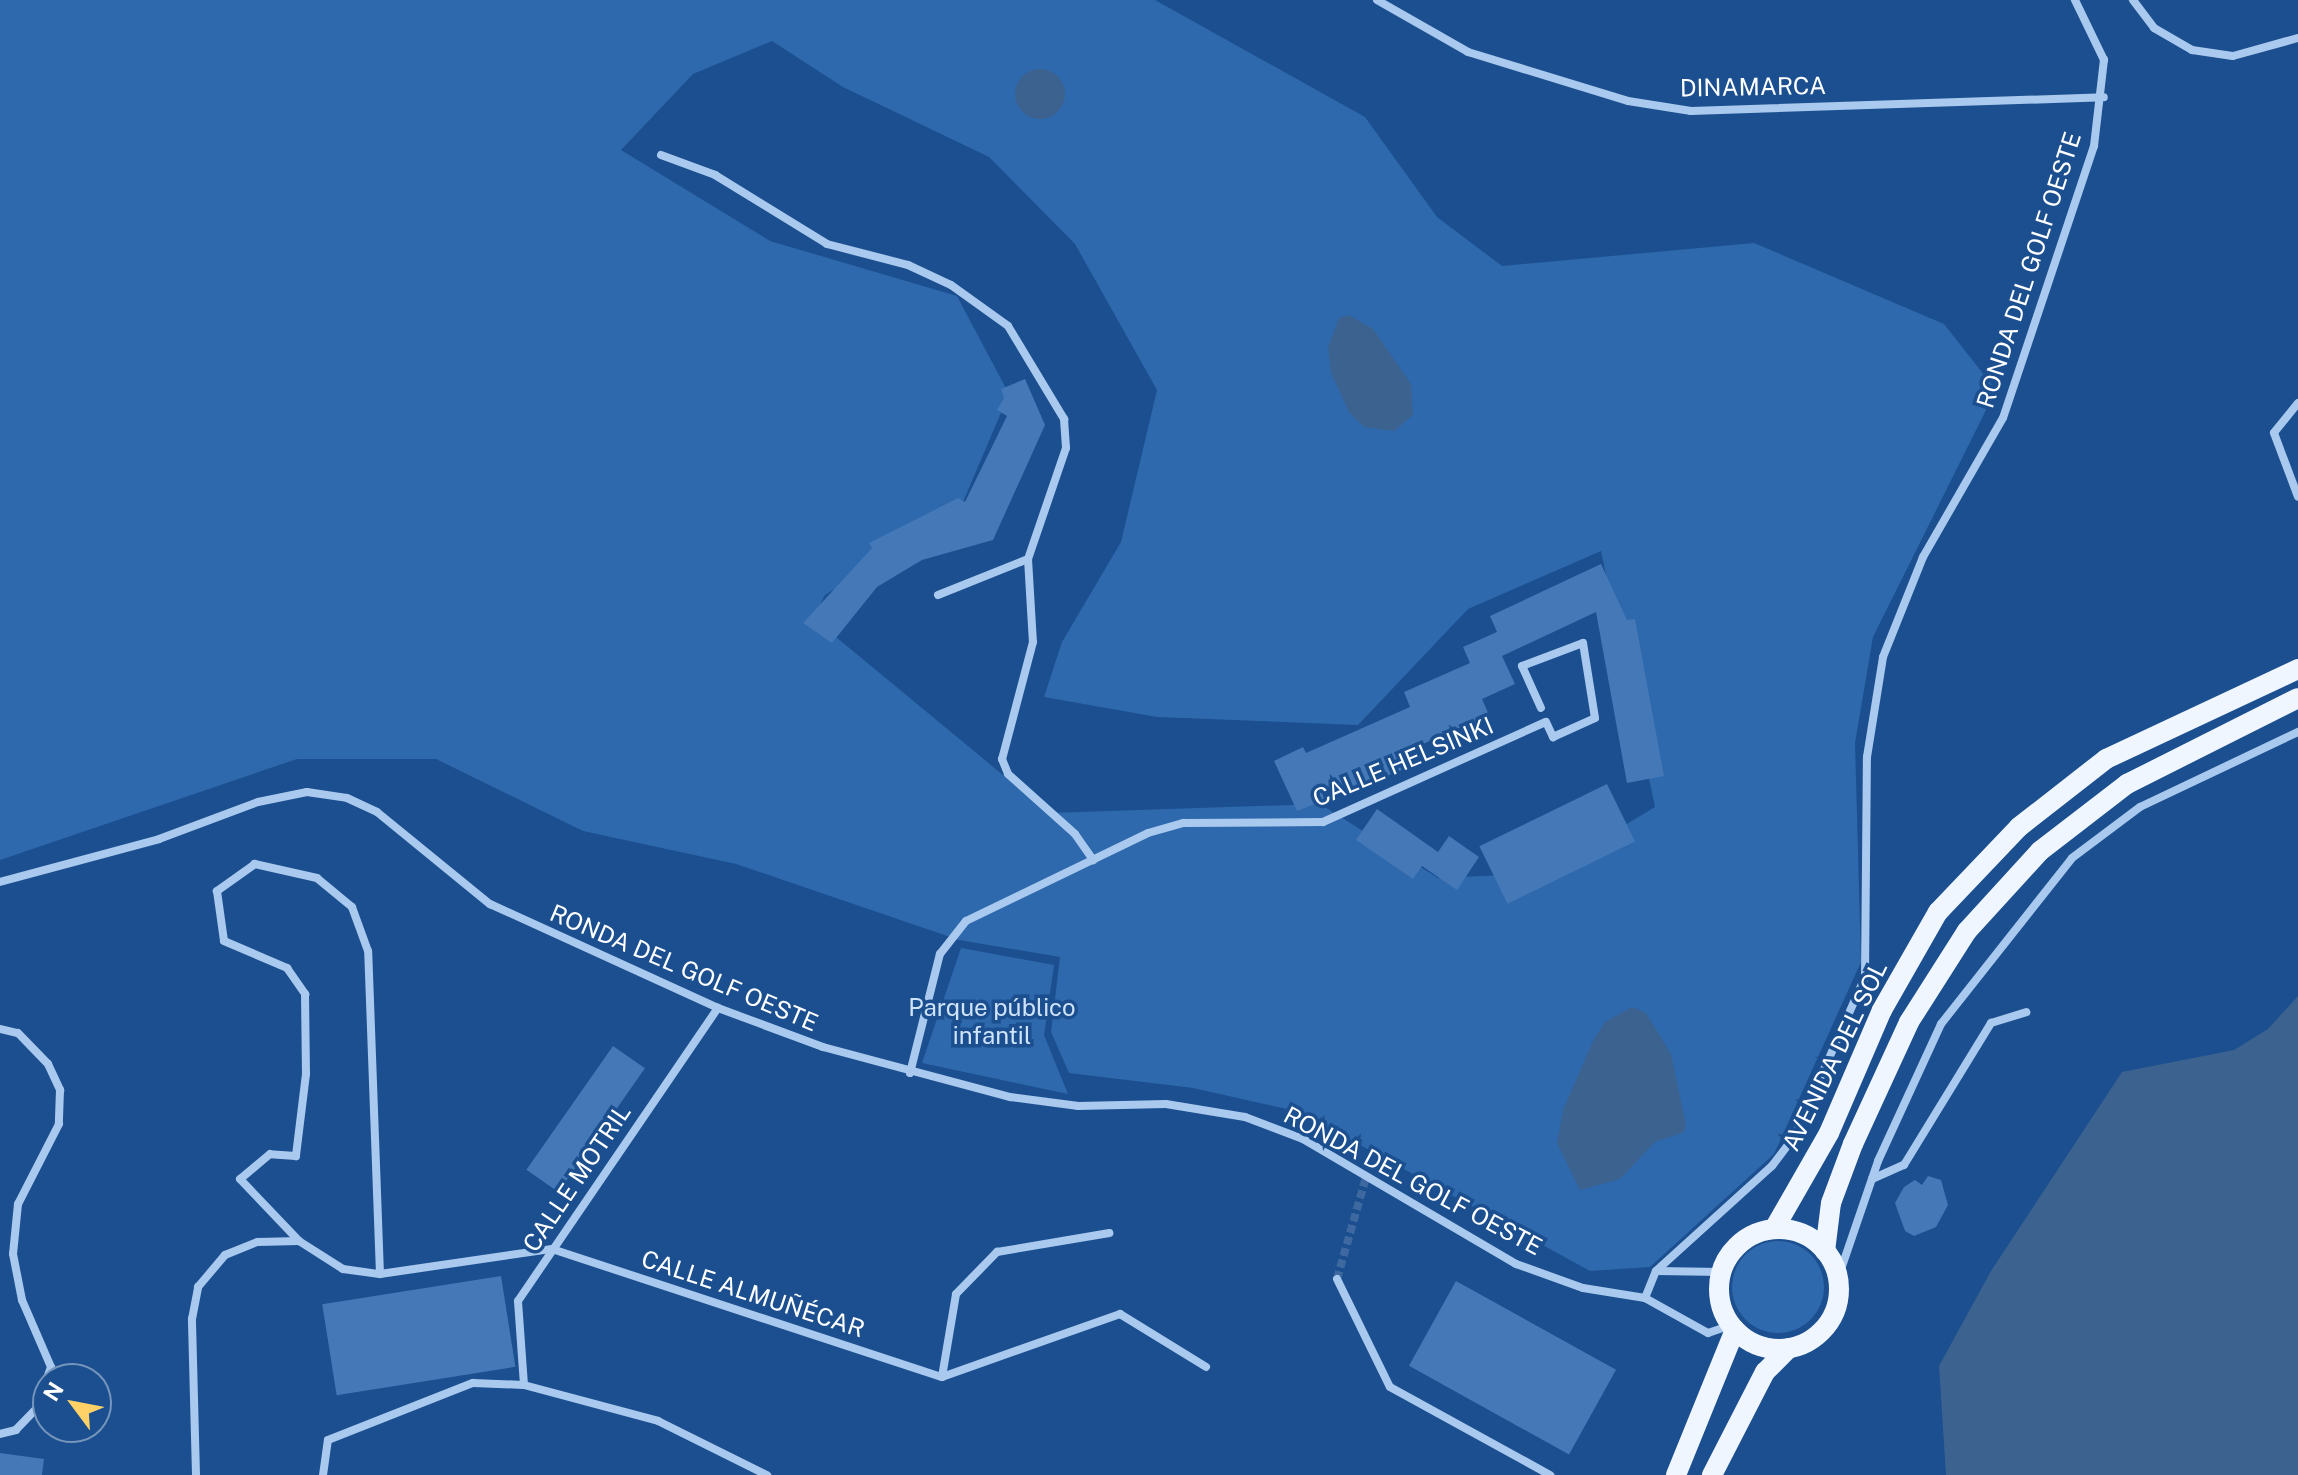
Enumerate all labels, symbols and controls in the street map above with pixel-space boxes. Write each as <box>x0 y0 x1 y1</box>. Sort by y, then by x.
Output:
street label: DINAMARCA <box>1680 71 1826 103</box>
street label: RONDA DEL GOLF OESTE <box>1971 128 2087 412</box>
street label: CALLE HELSINKI <box>1308 711 1498 813</box>
street label: RONDA DEL GOLF OESTE <box>546 898 822 1038</box>
street label: AVENIDA DEL SOL <box>1777 956 1893 1156</box>
park label: Parque público infantil <box>908 994 1076 1050</box>
street label: CALLE MOTRIL <box>517 1099 637 1257</box>
street label: RONDA DEL GOLF OESTE <box>1279 1101 1547 1261</box>
street label: CALLE ALMUÑÉCAR <box>638 1244 868 1344</box>
north arrow <box>32 1363 112 1443</box>
text: N <box>38 1377 69 1406</box>

